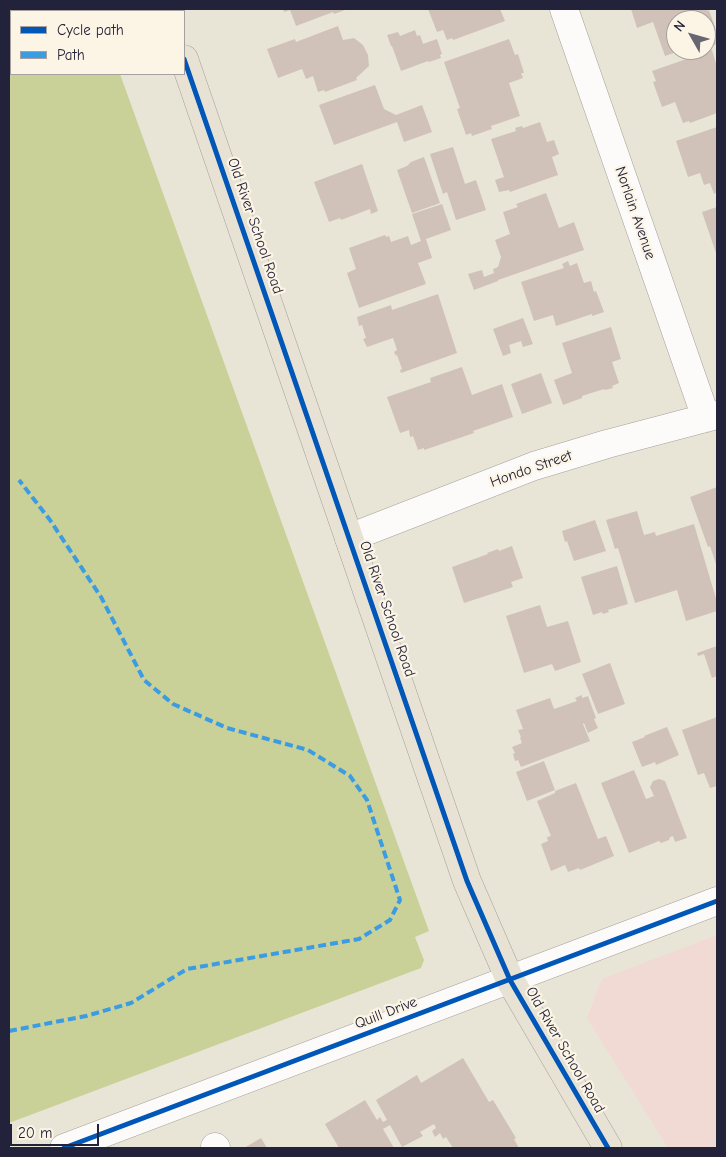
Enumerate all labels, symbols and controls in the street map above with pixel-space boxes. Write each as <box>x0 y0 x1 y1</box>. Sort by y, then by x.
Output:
legend <box>10 10 185 75</box>
north arrow <box>666 10 716 60</box>
text: N <box>670 17 689 35</box>
text: Cycle path <box>57 21 124 39</box>
text: Path <box>57 46 85 64</box>
street label: Old River School Road <box>223 156 287 296</box>
street label: Norlain Avenue <box>611 164 659 262</box>
street label: Hondo Street <box>488 447 574 491</box>
street label: Old River School Road <box>355 539 419 679</box>
street label: Old River School Road <box>522 984 608 1116</box>
street label: Quill Drive <box>352 993 420 1033</box>
scale bar <box>12 1114 101 1146</box>
text: 20 m <box>18 1124 52 1142</box>

